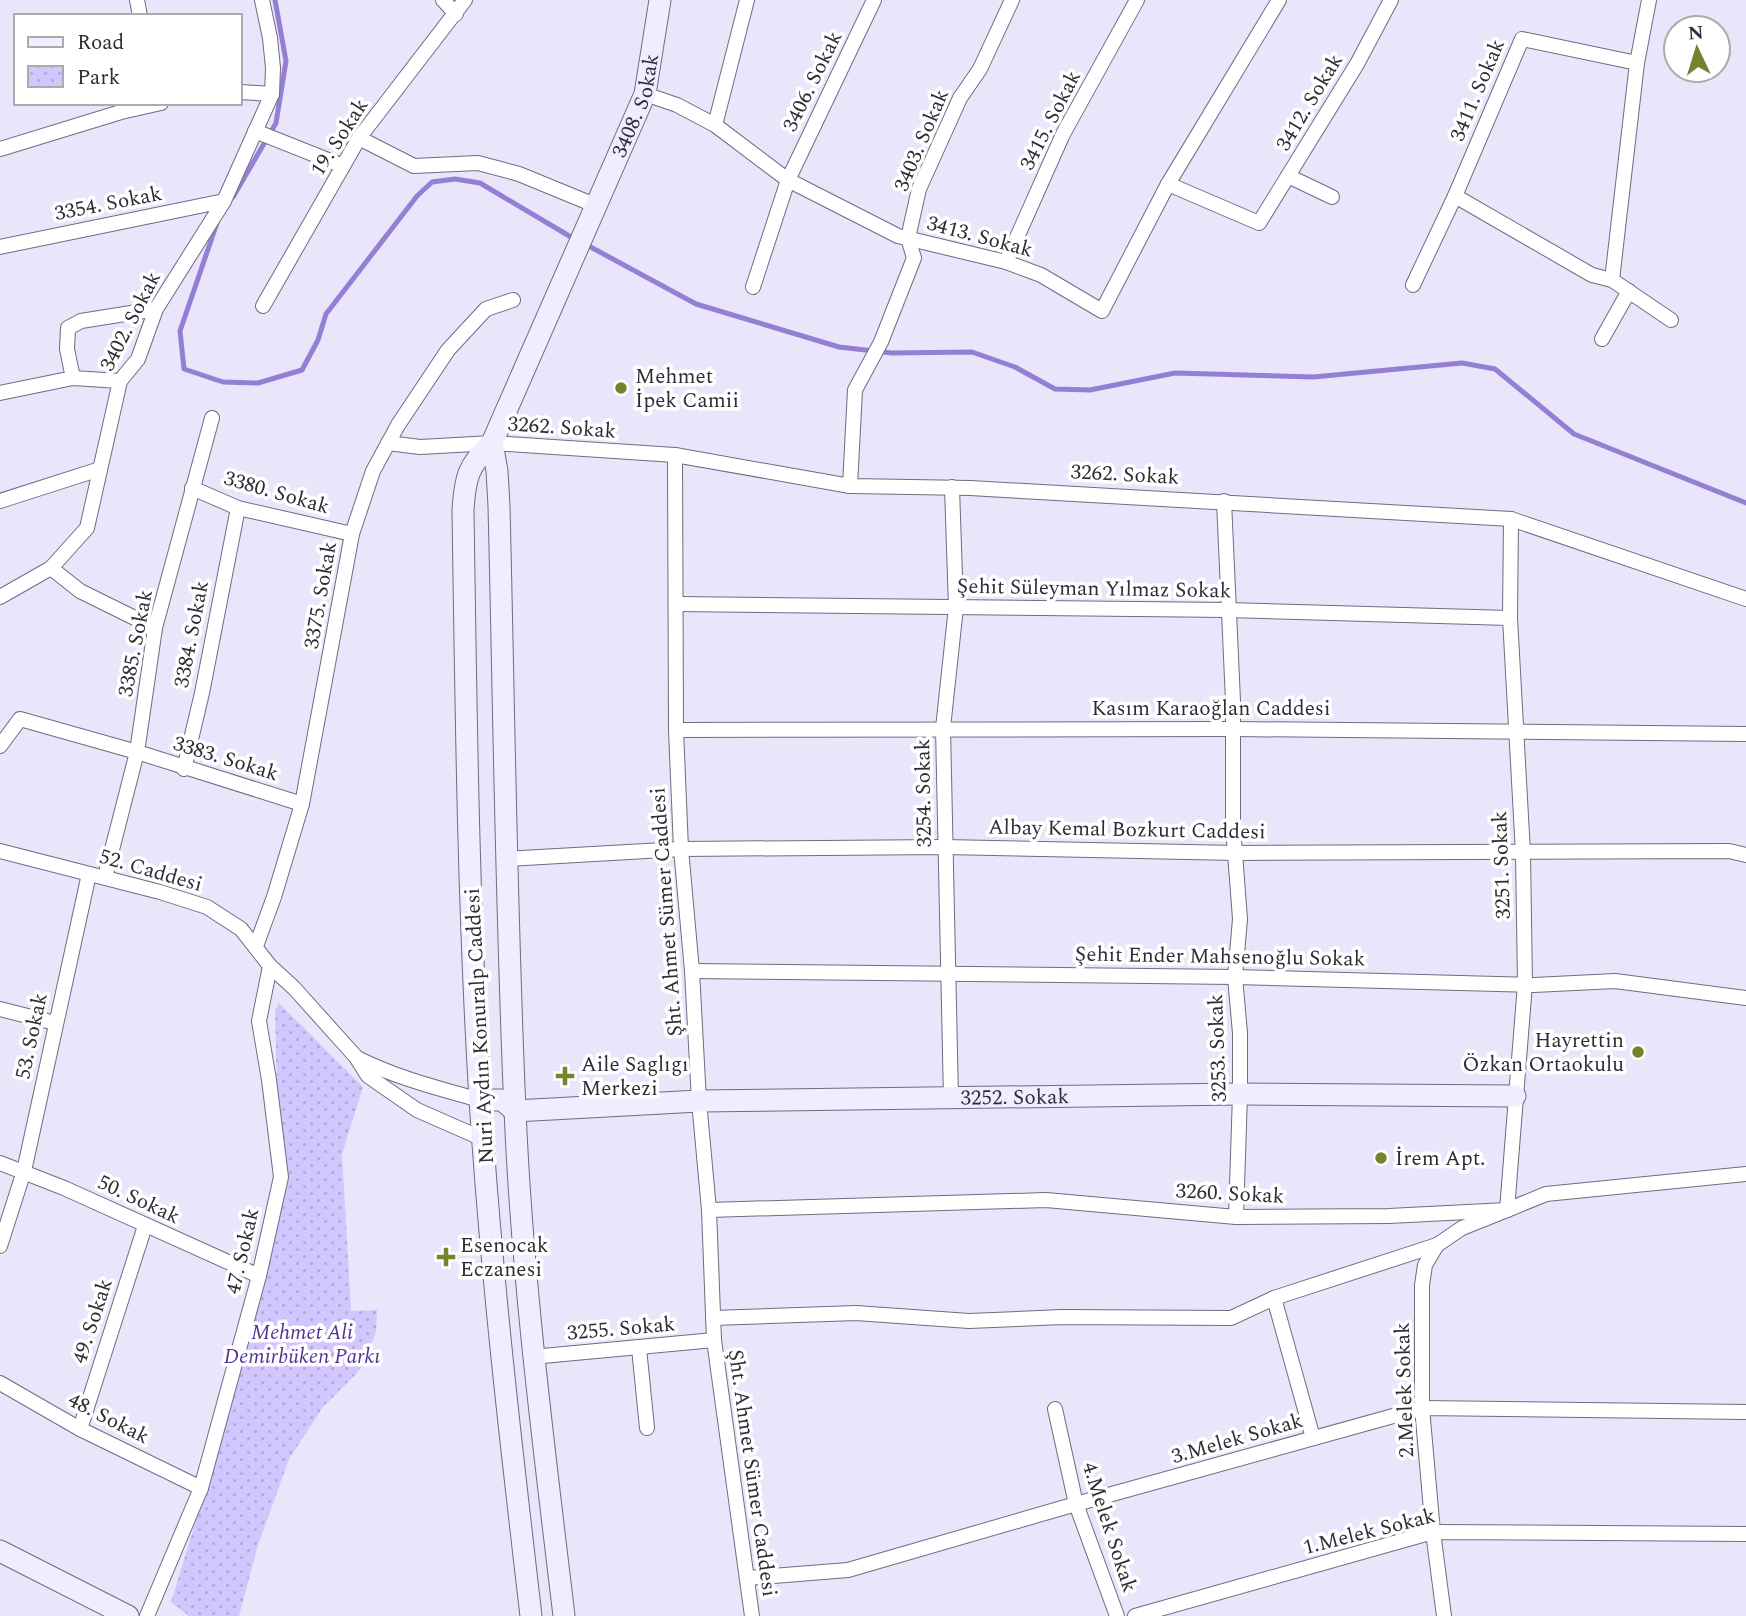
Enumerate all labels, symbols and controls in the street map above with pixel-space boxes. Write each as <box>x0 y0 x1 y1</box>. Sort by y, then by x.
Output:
legend <box>14 14 242 105</box>
north arrow <box>1662 14 1732 84</box>
text: N <box>1687 19 1705 49</box>
street label: 3406. Sokak <box>775 25 851 137</box>
text: Road <box>77 27 124 59</box>
street label: 3411. Sokak <box>1442 34 1514 147</box>
street label: 3412. Sokak <box>1268 47 1352 157</box>
street label: 3408. Sokak <box>604 51 668 163</box>
text: Park <box>77 62 121 94</box>
street label: 3415. Sokak <box>1012 65 1090 176</box>
street label: 3403. Sokak <box>886 84 958 197</box>
street label: 19. Sokak <box>303 92 377 183</box>
street label: 3354. Sokak <box>52 178 165 230</box>
street label: 3413. Sokak <box>923 207 1037 267</box>
street label: 3402. Sokak <box>92 266 170 377</box>
place label: Mehmet İpek Camii <box>635 361 739 417</box>
marker: Mehmet İpek Camii <box>613 380 629 396</box>
street label: 3262. Sokak <box>507 408 618 448</box>
street label: 3262. Sokak <box>1070 456 1180 494</box>
street label: 3380. Sokak <box>220 463 334 523</box>
street label: 3375. Sokak <box>296 539 346 651</box>
street label: Şehit Süleyman Yılmaz Sokak <box>956 571 1232 607</box>
street label: 3384. Sokak <box>166 578 218 691</box>
street label: 3385. Sokak <box>110 587 162 700</box>
street label: Kasım Karaoğlan Caddesi <box>1092 693 1330 725</box>
street label: 3383. Sokak <box>169 728 283 790</box>
street label: 3254. Sokak <box>907 738 941 848</box>
street label: Şht. Ahmet Sümer Caddesi <box>642 786 692 1038</box>
street label: 3251. Sokak <box>1484 810 1520 920</box>
street label: Albay Kemal Bozkurt Caddesi <box>988 812 1266 848</box>
street label: 52. Caddesi <box>95 841 206 901</box>
street label: Nuri Aydın Konuralp Caddesi <box>457 887 503 1165</box>
street label: Şehit Ender Mahsenoğlu Sokak <box>1074 938 1366 976</box>
street label: 53. Sokak <box>7 990 57 1082</box>
street label: 3253. Sokak <box>1200 993 1236 1103</box>
place label: Hayrettin Özkan Ortaokulu <box>1462 1025 1624 1081</box>
marker: Hayrettin Özkan Ortaokulu <box>1630 1044 1646 1060</box>
place label: Aile Saglıgı Merkezi <box>581 1049 689 1105</box>
marker: Aile Saglıgı Merkezi <box>555 1066 575 1086</box>
street label: 3252. Sokak <box>960 1081 1070 1115</box>
place label: İrem Apt. <box>1395 1143 1485 1175</box>
marker: İrem Apt. <box>1373 1150 1389 1166</box>
street label: 50. Sokak <box>92 1167 185 1233</box>
street label: 3260. Sokak <box>1175 1175 1285 1213</box>
street label: 47. Sokak <box>218 1205 268 1298</box>
place label: Esenocak Eczanesi <box>460 1230 549 1286</box>
marker: Esenocak Eczanesi <box>438 1249 454 1265</box>
street label: 49. Sokak <box>64 1274 122 1368</box>
street label: 3255. Sokak <box>566 1308 677 1350</box>
park label: Mehmet Ali Demirbüken Parkı <box>224 1317 380 1373</box>
street label: 2.Melek Sokak <box>1387 1321 1423 1458</box>
street label: Şht. Ahmet Sümer Caddesi <box>719 1347 785 1599</box>
street label: 48. Sokak <box>62 1385 155 1453</box>
street label: 3.Melek Sokak <box>1168 1405 1307 1473</box>
street label: 4.Melek Sokak <box>1073 1458 1145 1597</box>
street label: 1.Melek Sokak <box>1300 1500 1439 1564</box>

